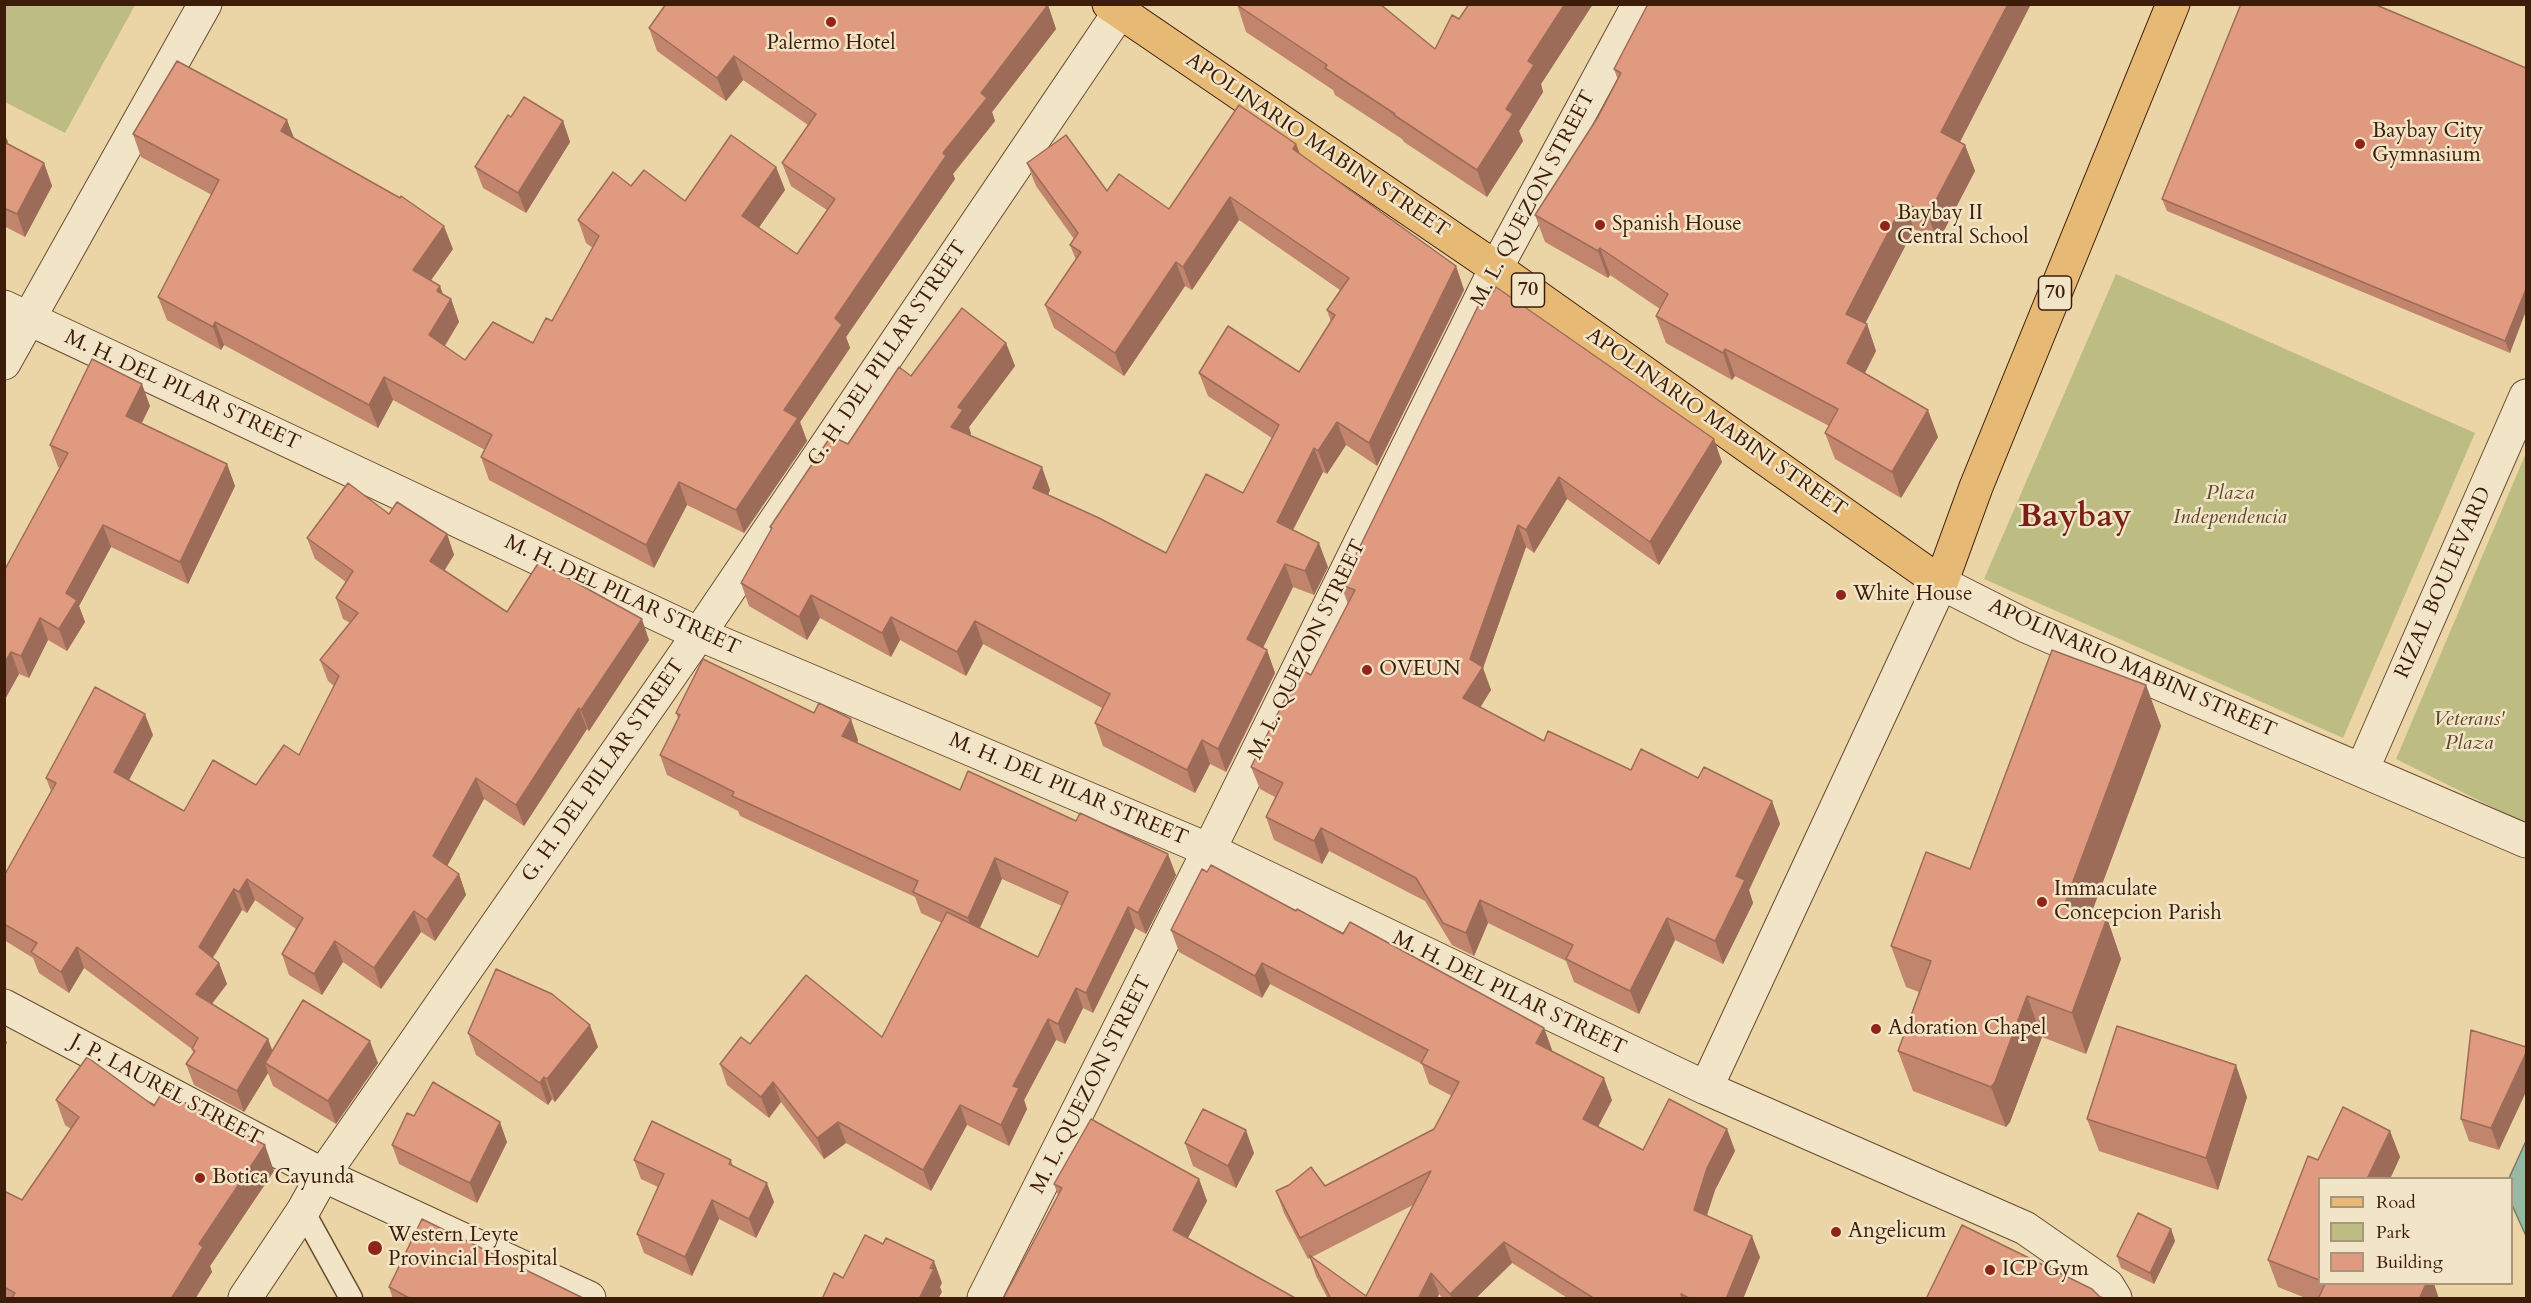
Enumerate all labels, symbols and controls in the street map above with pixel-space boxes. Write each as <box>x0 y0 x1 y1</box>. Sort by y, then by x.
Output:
marker: Palermo Hotel <box>824 15 838 29</box>
place label: Palermo Hotel <box>766 31 896 57</box>
street label: APOLINARIO MABINI STREET <box>1180 48 1454 244</box>
street label: M. L. QUEZON STREET <box>1466 87 1602 311</box>
place label: Baybay City Gymnasium <box>2372 119 2483 169</box>
marker: Baybay City Gymnasium <box>2353 137 2367 151</box>
place label: Baybay II Central School <box>1897 201 2029 251</box>
place label: Spanish House <box>1612 212 1742 238</box>
marker: Spanish House <box>1593 218 1607 232</box>
marker: Baybay II Central School <box>1878 219 1892 233</box>
street label: G. H. DEL PILLAR STREET <box>803 237 973 471</box>
road number: 70 <box>1512 273 1544 307</box>
road number: 70 <box>2038 276 2072 310</box>
street label: APOLINARIO MABINI STREET <box>1581 323 1851 523</box>
street label: M. H. DEL PILAR STREET <box>60 325 304 457</box>
park label: Plaza Independencia <box>2173 481 2287 531</box>
street label: RIZAL BOULEVARD <box>2390 483 2498 683</box>
district label: Baybay <box>2018 498 2132 538</box>
street label: M. H. DEL PILAR STREET <box>500 530 744 662</box>
street label: M. L. QUEZON STREET <box>1244 536 1372 764</box>
place label: White House <box>1853 582 1972 608</box>
marker: White House <box>1834 588 1848 602</box>
street label: APOLINARIO MABINI STREET <box>1984 594 2280 744</box>
street label: G. H. DEL PILLAR STREET <box>517 655 691 887</box>
place label: OVEUN <box>1379 657 1461 683</box>
marker: OVEUN <box>1360 663 1374 677</box>
park label: Veterans' Plaza <box>2433 707 2505 757</box>
street label: M. H. DEL PILAR STREET <box>945 728 1191 852</box>
place label: Immaculate Concepcion Parish <box>2054 877 2222 927</box>
marker: Immaculate Concepcion Parish <box>2035 895 2049 909</box>
street label: M. H. DEL PILAR STREET <box>1388 926 1630 1062</box>
street label: M. L. QUEZON STREET <box>1026 972 1158 1198</box>
place label: Adoration Chapel <box>1888 1016 2046 1042</box>
marker: Adoration Chapel <box>1869 1022 1883 1036</box>
street label: J. P. LAUREL STREET <box>66 1030 266 1152</box>
place label: Botica Cayunda <box>212 1165 354 1191</box>
marker: Botica Cayunda <box>193 1171 207 1185</box>
legend <box>2318 1177 2513 1285</box>
text: Road <box>2376 1190 2416 1215</box>
place label: Angelicum <box>1848 1219 1946 1245</box>
text: Park <box>2376 1220 2411 1245</box>
place label: Western Leyte Provincial Hospital <box>388 1223 557 1273</box>
marker: Angelicum <box>1829 1225 1843 1239</box>
marker: Western Leyte Provincial Hospital <box>366 1239 384 1257</box>
text: Building <box>2376 1250 2443 1275</box>
place label: ICP Gym <box>2002 1257 2089 1283</box>
marker: ICP Gym <box>1983 1263 1997 1277</box>

